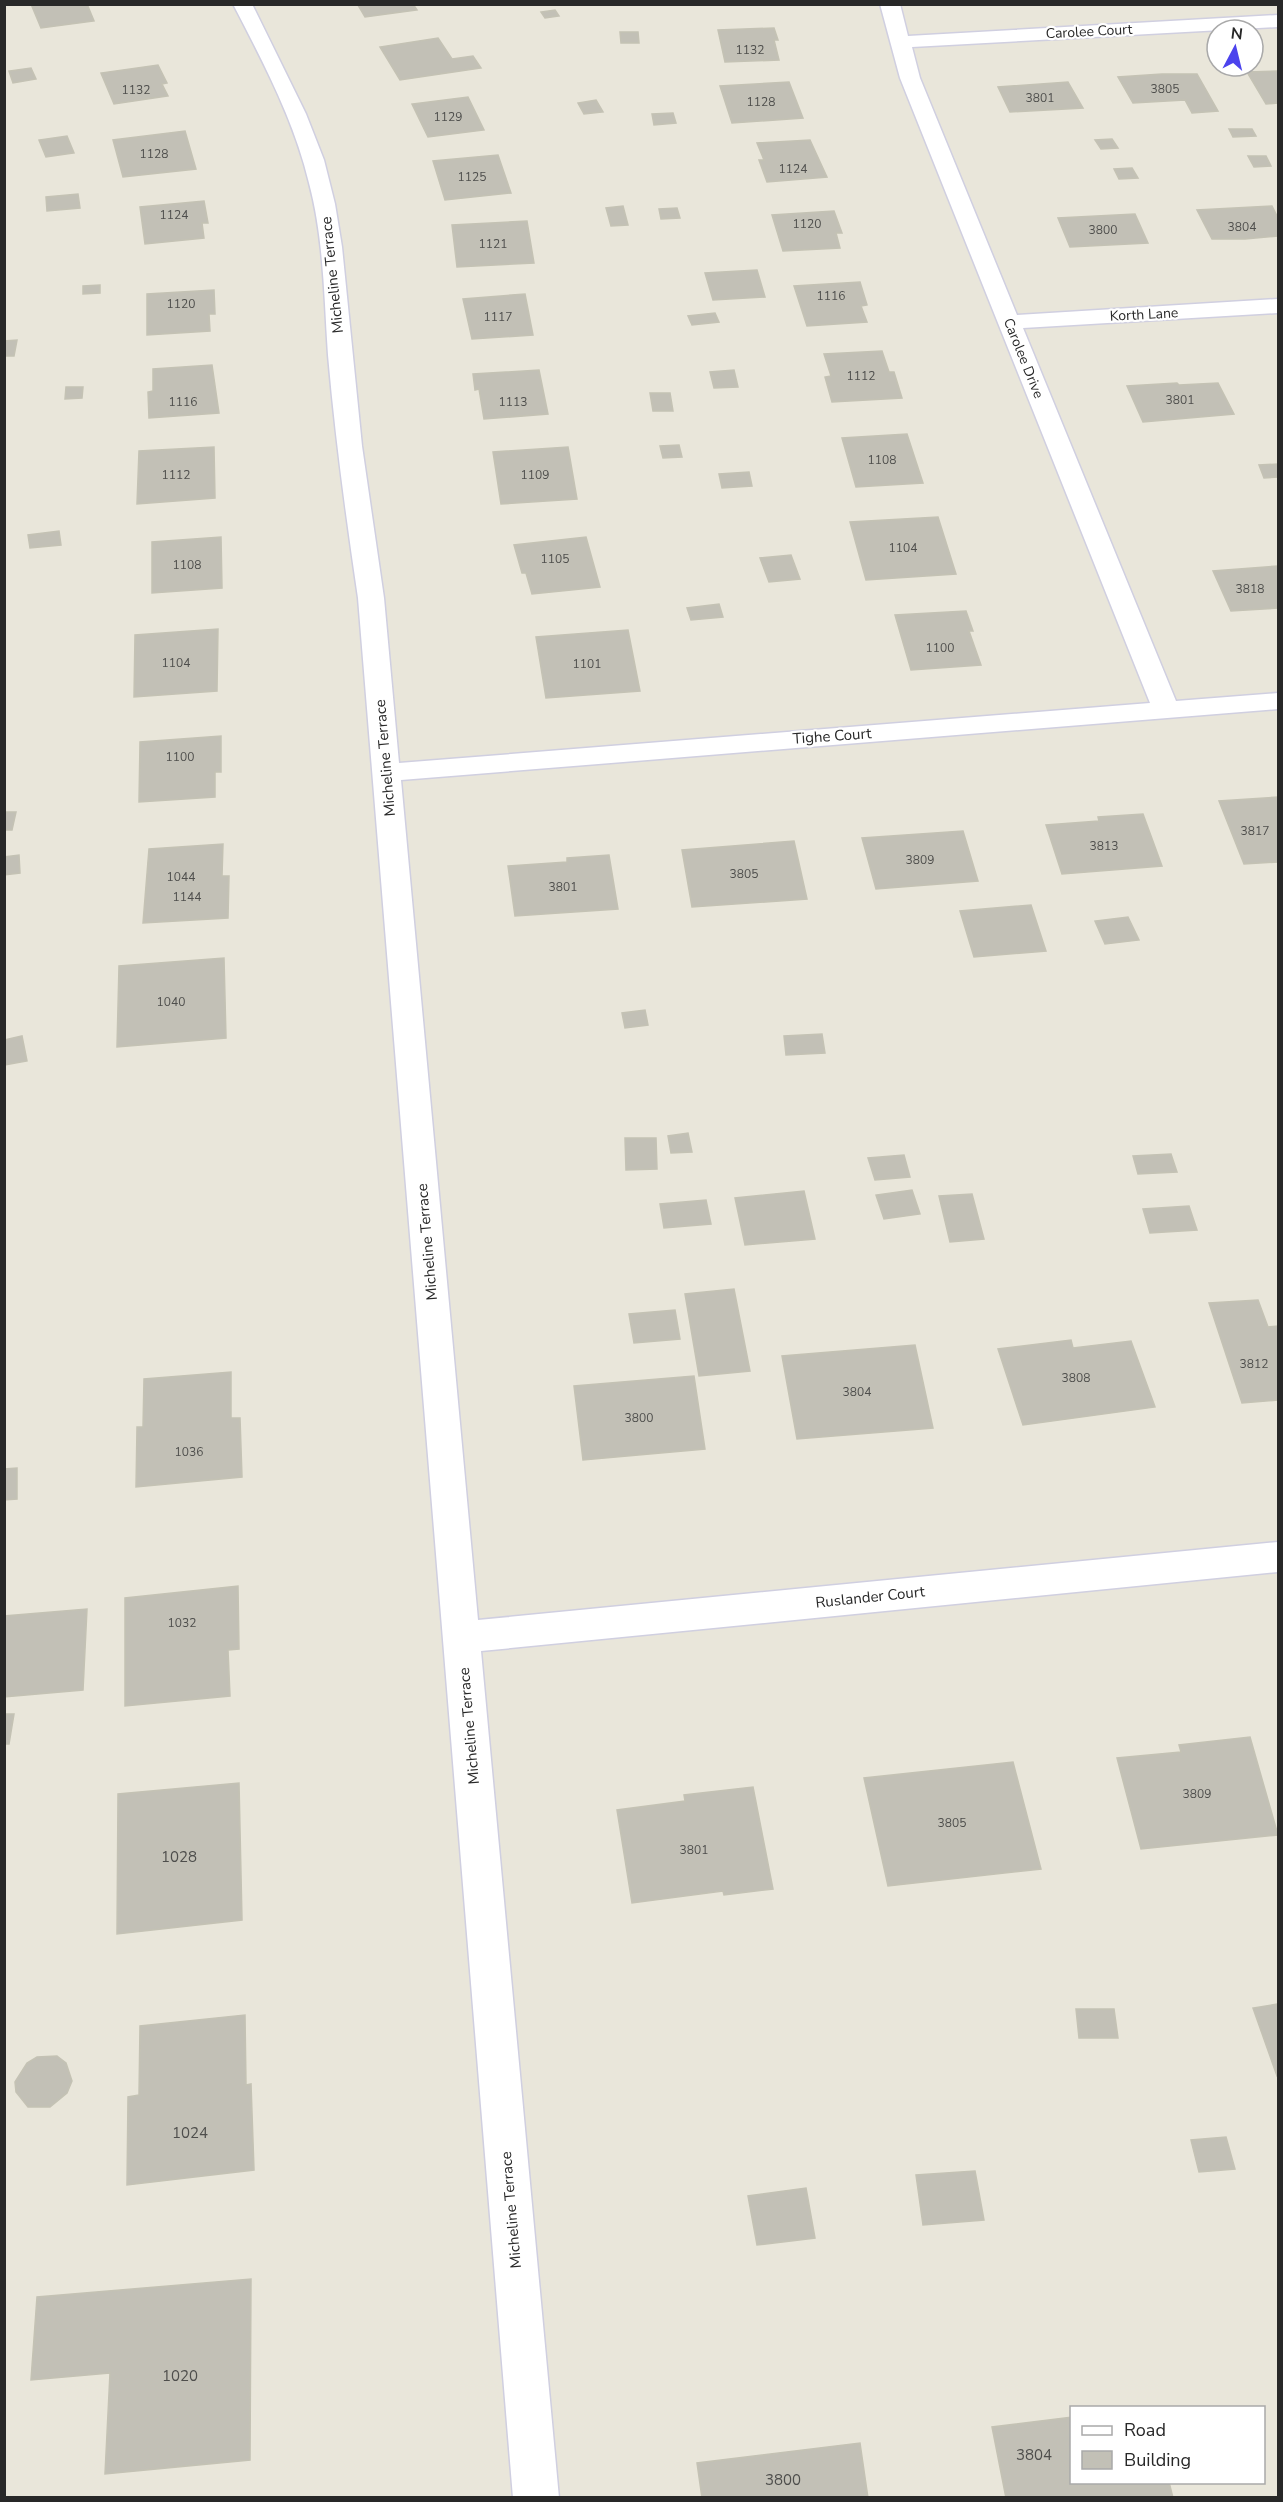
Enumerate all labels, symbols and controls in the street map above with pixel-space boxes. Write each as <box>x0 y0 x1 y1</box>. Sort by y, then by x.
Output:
north arrow <box>1205 18 1265 78</box>
street label: Carolee Court <box>1045 20 1133 43</box>
text: N <box>1229 22 1244 46</box>
house number: 1132 <box>736 42 764 58</box>
house number: 3805 <box>1151 81 1179 97</box>
house number: 1132 <box>122 82 150 98</box>
house number: 3801 <box>1026 90 1054 106</box>
house number: 1128 <box>747 94 775 110</box>
house number: 1129 <box>434 109 462 125</box>
house number: 1128 <box>140 146 168 162</box>
house number: 1124 <box>779 161 807 177</box>
house number: 1125 <box>458 169 486 185</box>
house number: 1124 <box>160 207 188 223</box>
street label: Micheline Terrace <box>316 216 348 334</box>
house number: 1120 <box>793 216 821 232</box>
house number: 3804 <box>1228 219 1256 235</box>
house number: 3800 <box>1089 222 1117 238</box>
house number: 1121 <box>479 236 507 252</box>
house number: 1116 <box>817 288 845 304</box>
house number: 1120 <box>167 296 195 312</box>
street label: Korth Lane <box>1109 303 1179 326</box>
house number: 1117 <box>484 309 512 325</box>
street label: Carolee Drive <box>999 315 1048 401</box>
house number: 1112 <box>847 368 875 384</box>
house number: 3801 <box>1166 392 1194 408</box>
house number: 1116 <box>169 394 197 410</box>
house number: 1113 <box>499 394 527 410</box>
house number: 1108 <box>868 452 896 468</box>
house number: 1112 <box>162 467 190 483</box>
house number: 1109 <box>521 467 549 483</box>
house number: 1104 <box>889 540 917 556</box>
house number: 1105 <box>541 551 569 567</box>
house number: 1108 <box>173 557 201 573</box>
house number: 3818 <box>1236 581 1264 597</box>
house number: 1100 <box>926 640 954 656</box>
house number: 1104 <box>162 655 190 671</box>
house number: 1101 <box>573 656 601 672</box>
street label: Micheline Terrace <box>370 699 400 817</box>
street label: Tighe Court <box>792 723 873 749</box>
house number: 1100 <box>166 749 194 765</box>
house number: 3817 <box>1241 823 1269 839</box>
house number: 3813 <box>1090 838 1118 854</box>
house number: 3809 <box>906 852 934 868</box>
house number: 3805 <box>730 866 758 882</box>
house number: 1044 <box>167 869 195 885</box>
house number: 3801 <box>549 879 577 895</box>
house number: 1144 <box>173 889 201 905</box>
house number: 1040 <box>157 994 185 1010</box>
street label: Micheline Terrace <box>412 1183 442 1301</box>
house number: 3812 <box>1240 1356 1268 1372</box>
house number: 3808 <box>1062 1370 1090 1386</box>
house number: 3804 <box>843 1384 871 1400</box>
house number: 3800 <box>625 1410 653 1426</box>
house number: 1036 <box>175 1444 203 1460</box>
street label: Ruslander Court <box>814 1581 926 1613</box>
house number: 1032 <box>168 1615 196 1631</box>
street label: Micheline Terrace <box>454 1667 484 1785</box>
house number: 3809 <box>1183 1786 1211 1802</box>
house number: 3805 <box>938 1815 966 1831</box>
house number: 3801 <box>680 1842 708 1858</box>
house number: 1028 <box>161 1847 197 1867</box>
house number: 1024 <box>172 2123 208 2143</box>
street label: Micheline Terrace <box>496 2151 526 2269</box>
house number: 1020 <box>162 2366 198 2386</box>
legend <box>1070 2406 1265 2484</box>
text: Road <box>1124 2418 1166 2442</box>
house number: 3804 <box>1016 2445 1052 2465</box>
text: Building <box>1124 2448 1191 2472</box>
house number: 3800 <box>765 2470 801 2490</box>

